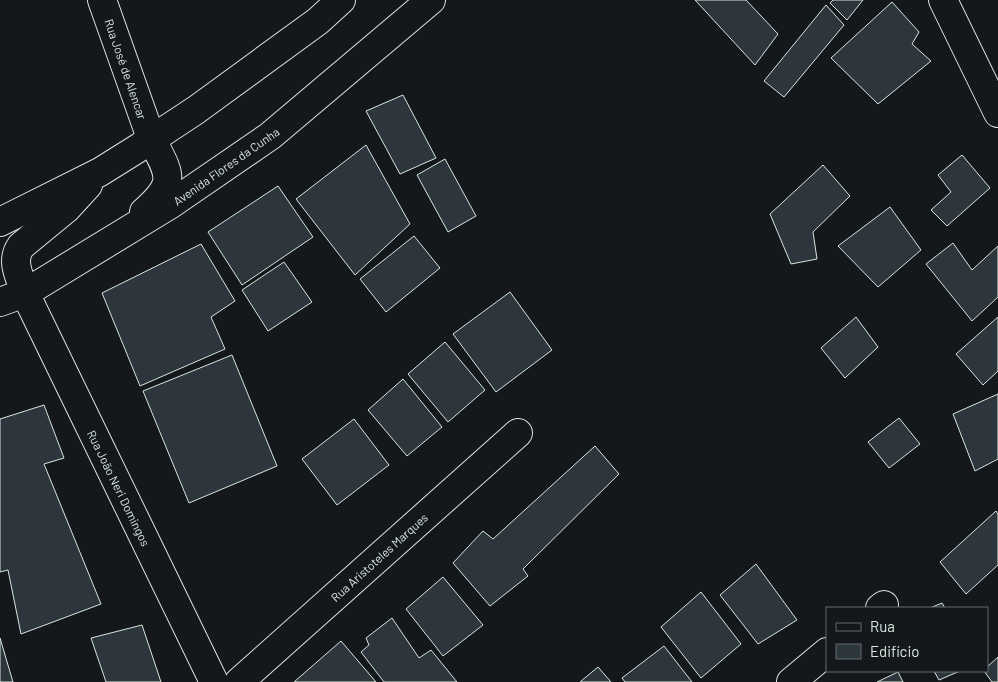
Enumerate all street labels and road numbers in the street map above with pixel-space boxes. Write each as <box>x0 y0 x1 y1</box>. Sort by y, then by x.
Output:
street label: Rua José de Alencar <box>102 17 150 122</box>
street label: Avenida Flores da Cunha <box>170 124 282 208</box>
street label: Rua João Neri Domingos <box>85 428 153 548</box>
street label: Rua Aristoteles Marques <box>328 510 430 604</box>

